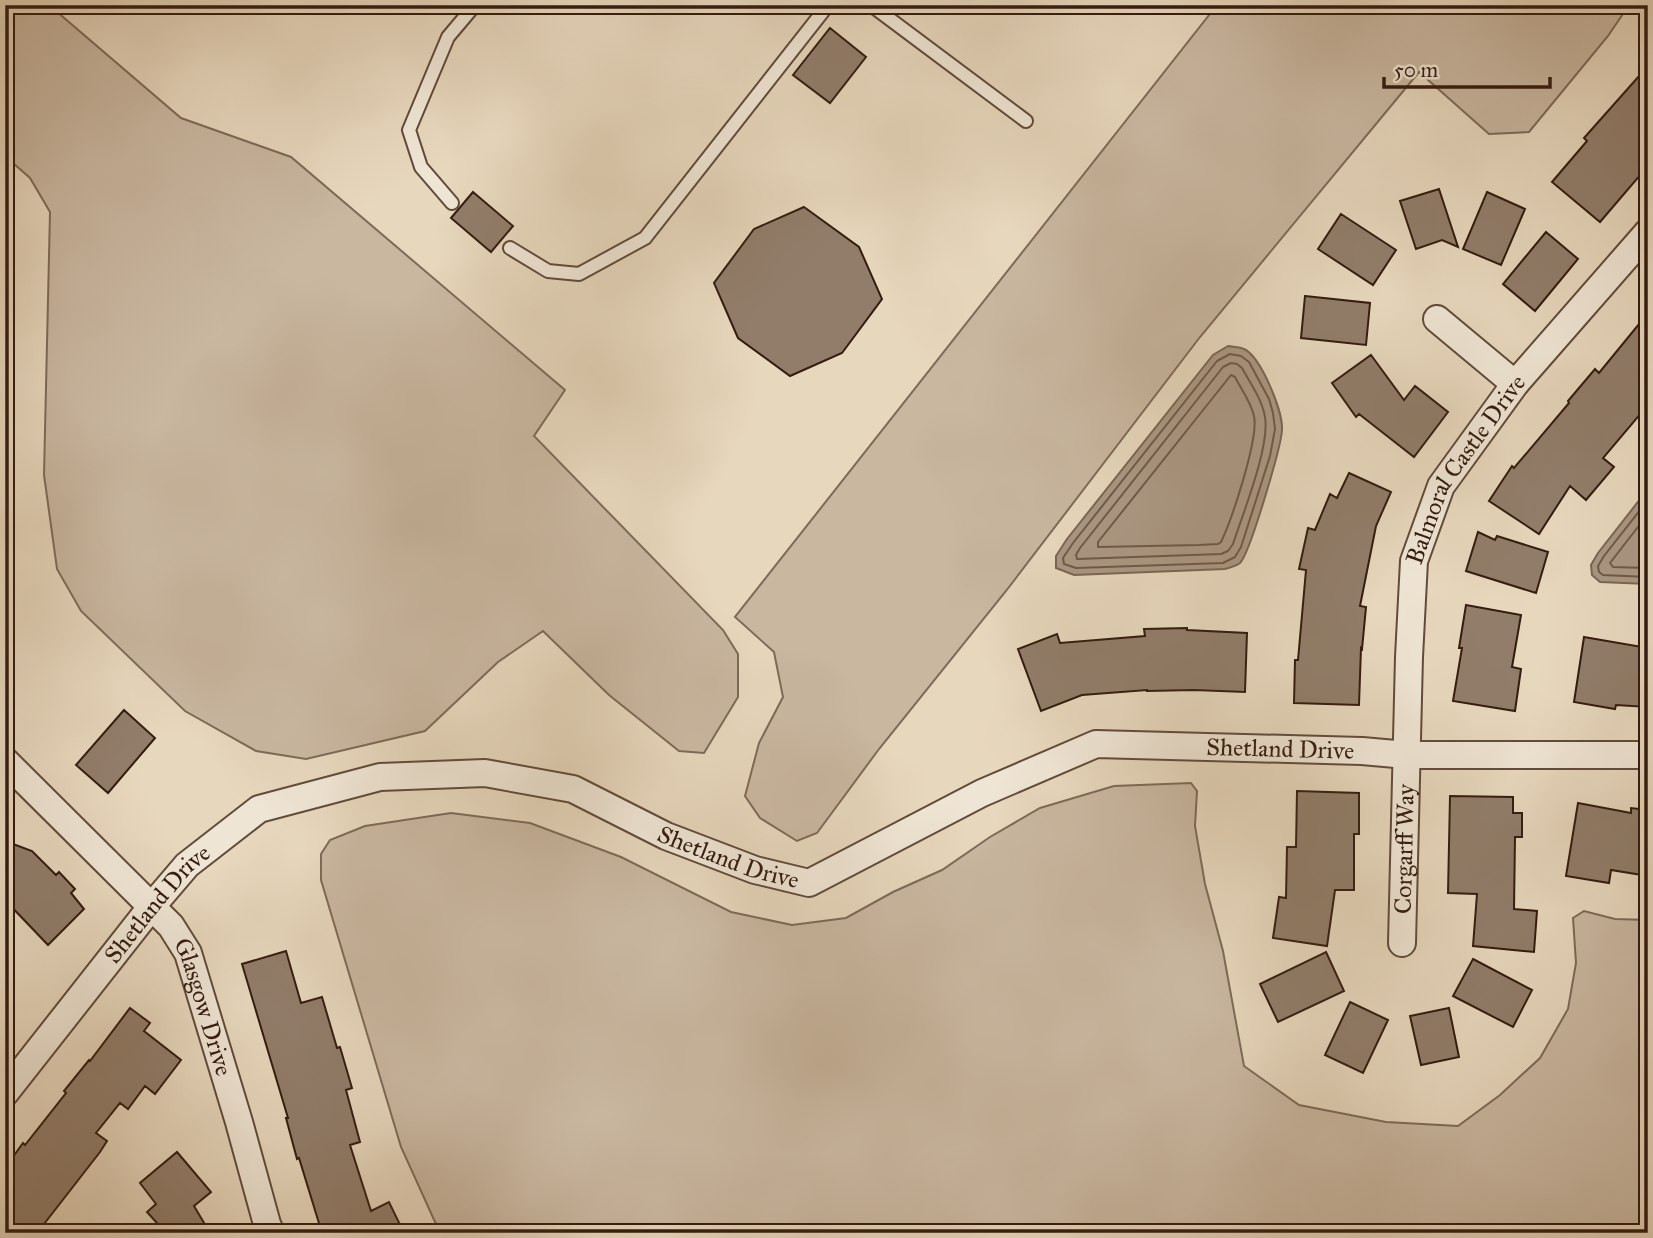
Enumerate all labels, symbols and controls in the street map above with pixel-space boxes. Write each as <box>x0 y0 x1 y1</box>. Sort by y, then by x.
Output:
scale bar <box>1384 46 1550 90</box>
text: 50 m <box>1394 57 1439 83</box>
street label: Balmoral Castle Drive <box>1399 368 1532 568</box>
street label: Shetland Drive <box>1206 732 1355 766</box>
street label: Corgarff Way <box>1388 783 1421 914</box>
street label: Shetland Drive <box>652 819 802 895</box>
street label: Shetland Drive <box>98 838 216 969</box>
street label: Glasgow Drive <box>167 932 239 1079</box>

